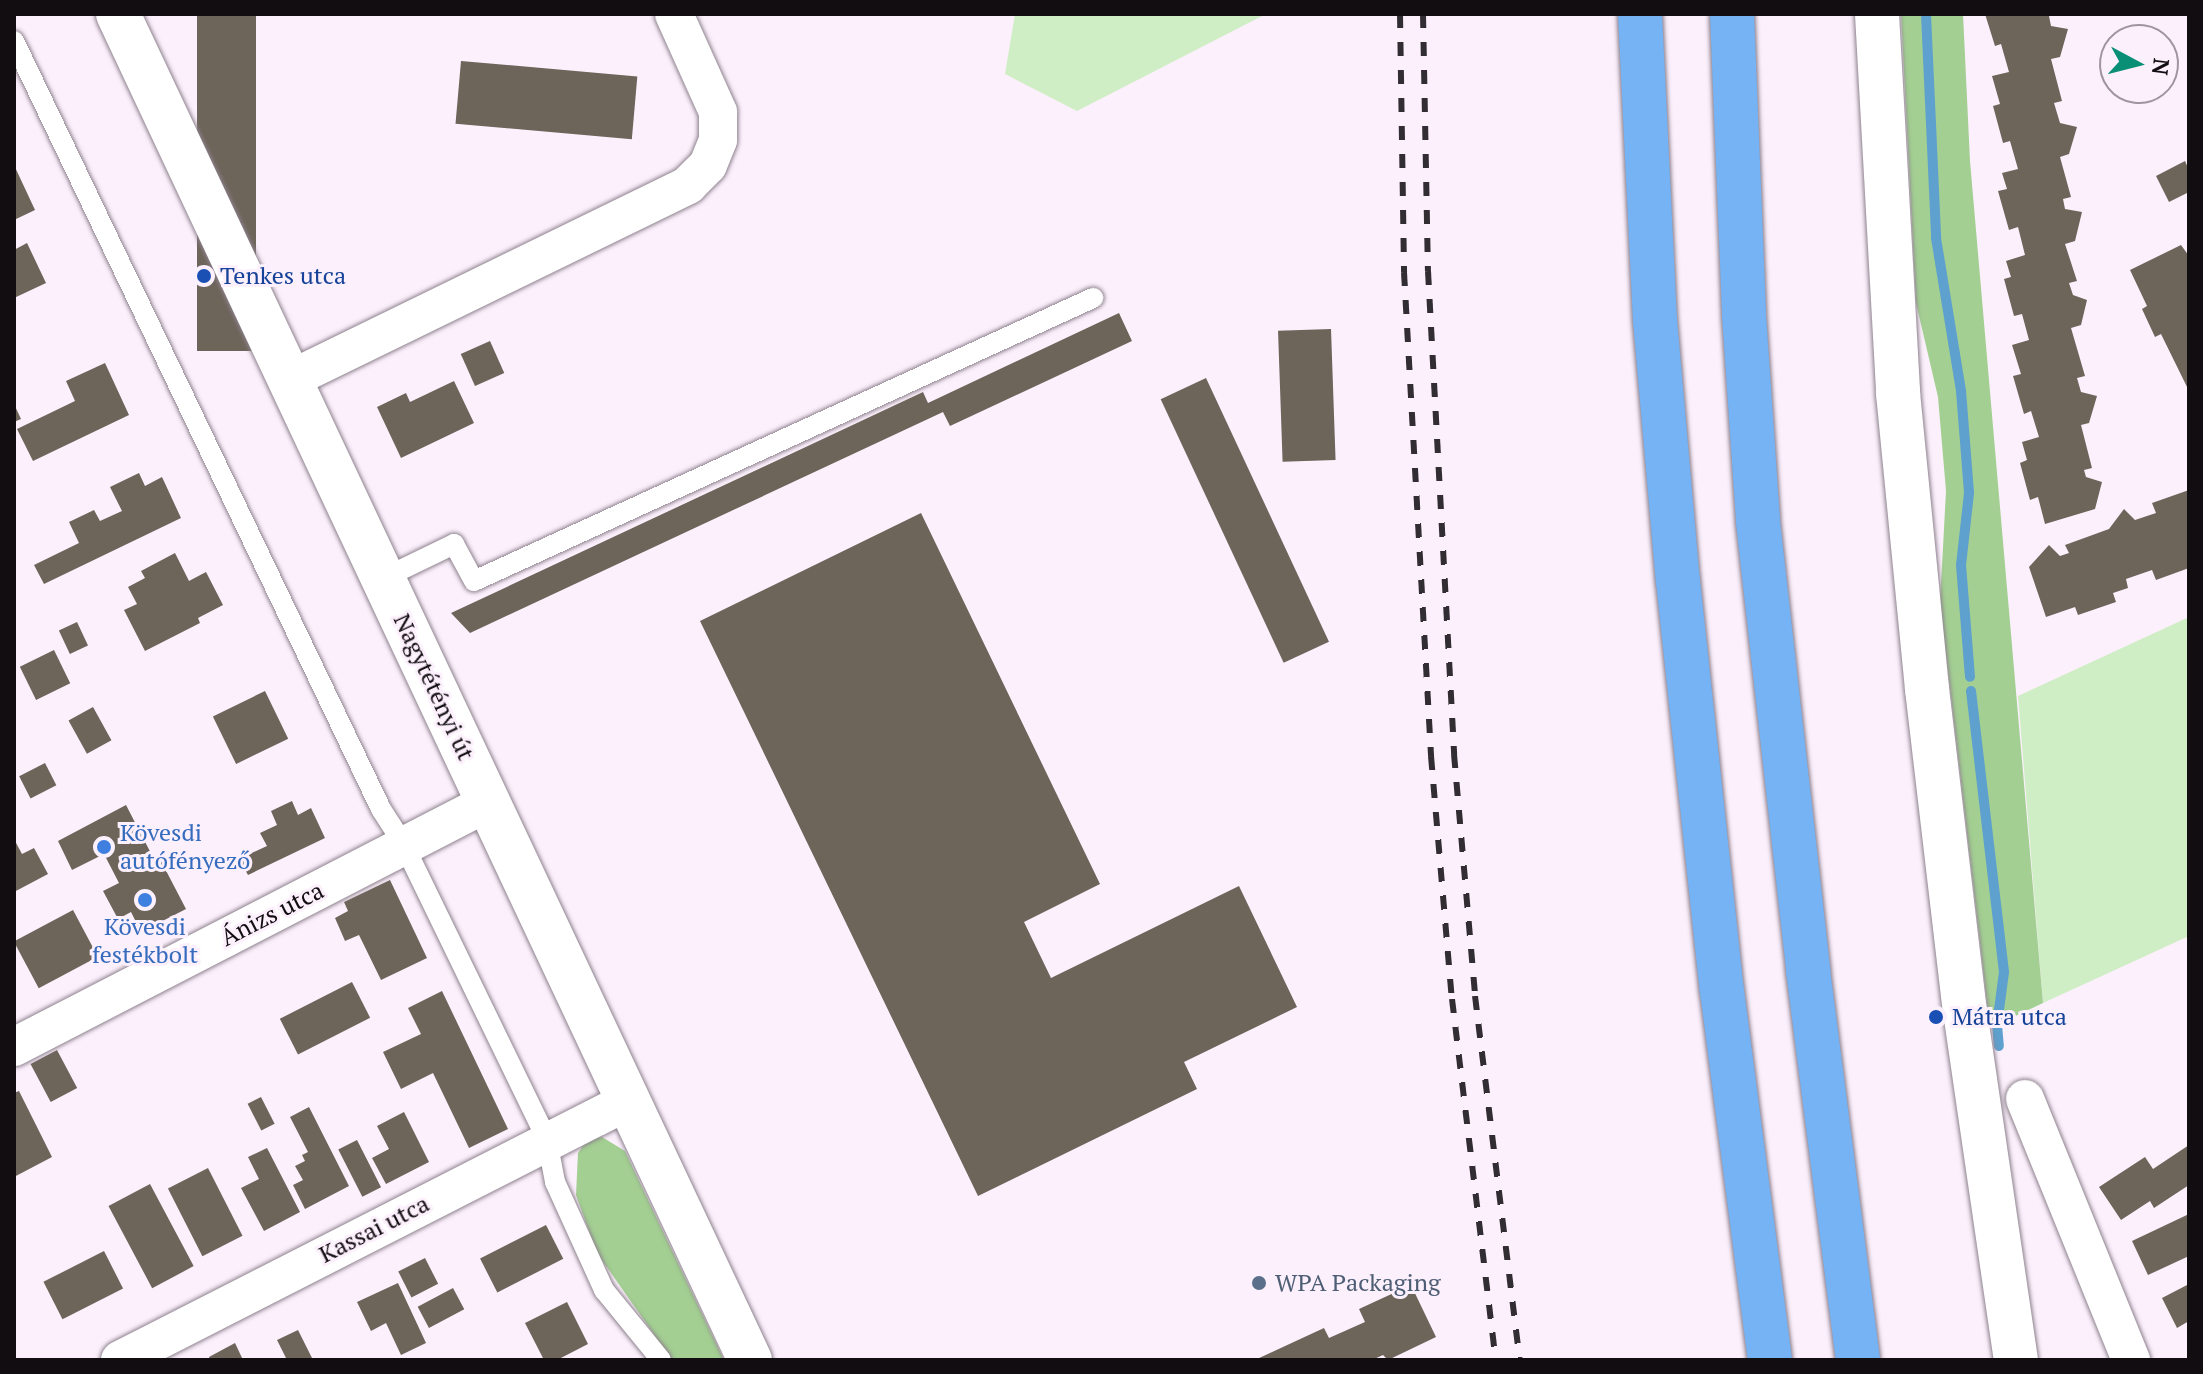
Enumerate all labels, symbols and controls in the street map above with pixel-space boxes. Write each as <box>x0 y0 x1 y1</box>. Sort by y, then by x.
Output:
north arrow <box>2099 24 2179 104</box>
text: N <box>2146 57 2177 77</box>
place label: Tenkes utca <box>220 262 346 290</box>
marker: Tenkes utca <box>195 267 213 285</box>
street label: Nagytétényi út <box>387 609 481 765</box>
place label: Kövesdi autófényező <box>120 819 250 875</box>
marker: Kövesdi autófényező <box>95 838 113 856</box>
street label: Ánizs utca <box>216 876 328 952</box>
marker: Kövesdi festékbolt <box>136 891 154 909</box>
place label: Kövesdi festékbolt <box>92 913 198 969</box>
place label: Mátra utca <box>1952 1003 2067 1031</box>
marker: Mátra utca <box>1927 1008 1945 1026</box>
street label: Kassai utca <box>314 1189 434 1269</box>
place label: WPA Packaging <box>1275 1269 1441 1297</box>
marker: WPA Packaging <box>1250 1274 1268 1292</box>

